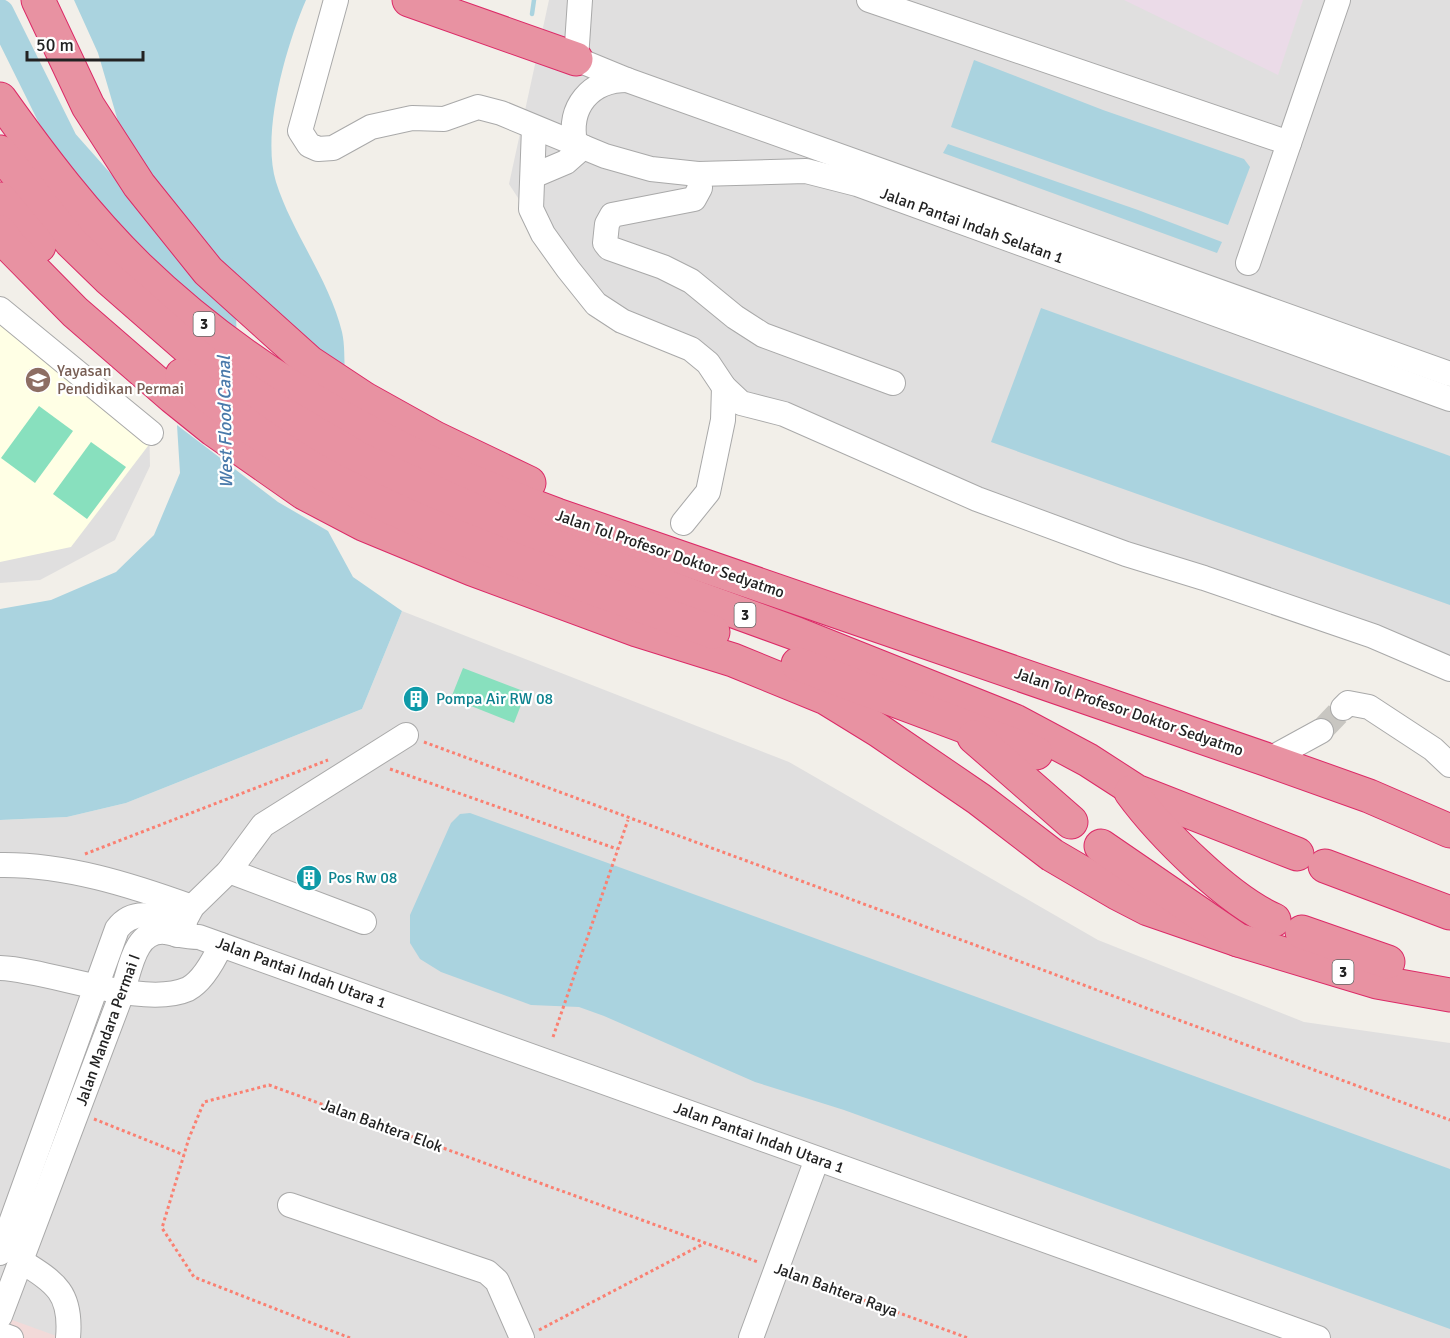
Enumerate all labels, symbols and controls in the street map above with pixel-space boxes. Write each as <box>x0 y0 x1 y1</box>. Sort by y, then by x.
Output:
scale bar <box>27 24 142 62</box>
text: 50 m <box>36 34 74 56</box>
street label: Jalan Pantai Indah Selatan 1 <box>878 184 1066 268</box>
road number: 3 <box>194 312 214 336</box>
water label: West Flood Canal <box>213 354 237 488</box>
place label: Yayasan Pendidikan Permai <box>57 361 184 399</box>
school or university icon: Yayasan Pendidikan Permai <box>23 365 53 395</box>
street label: Jalan Tol Profesor Doktor Sedyatmo <box>553 505 787 603</box>
road number: 3 <box>734 603 756 627</box>
street label: Jalan Tol Profesor Doktor Sedyatmo <box>1012 663 1246 761</box>
building icon: Pompa Air RW 08 <box>401 684 431 714</box>
place label: Pompa Air RW 08 <box>436 689 553 709</box>
building icon: Pos Rw 08 <box>294 863 324 893</box>
place label: Pos Rw 08 <box>328 868 397 888</box>
street label: Jalan Pantai Indah Utara 1 <box>213 933 389 1013</box>
street label: Jalan Mandara Permai I <box>71 952 145 1108</box>
road number: 3 <box>1332 960 1354 984</box>
street label: Jalan Bahtera Elok <box>319 1095 445 1157</box>
street label: Jalan Pantai Indah Utara 1 <box>671 1098 847 1178</box>
street label: Jalan Bahtera Raya <box>771 1258 901 1322</box>

